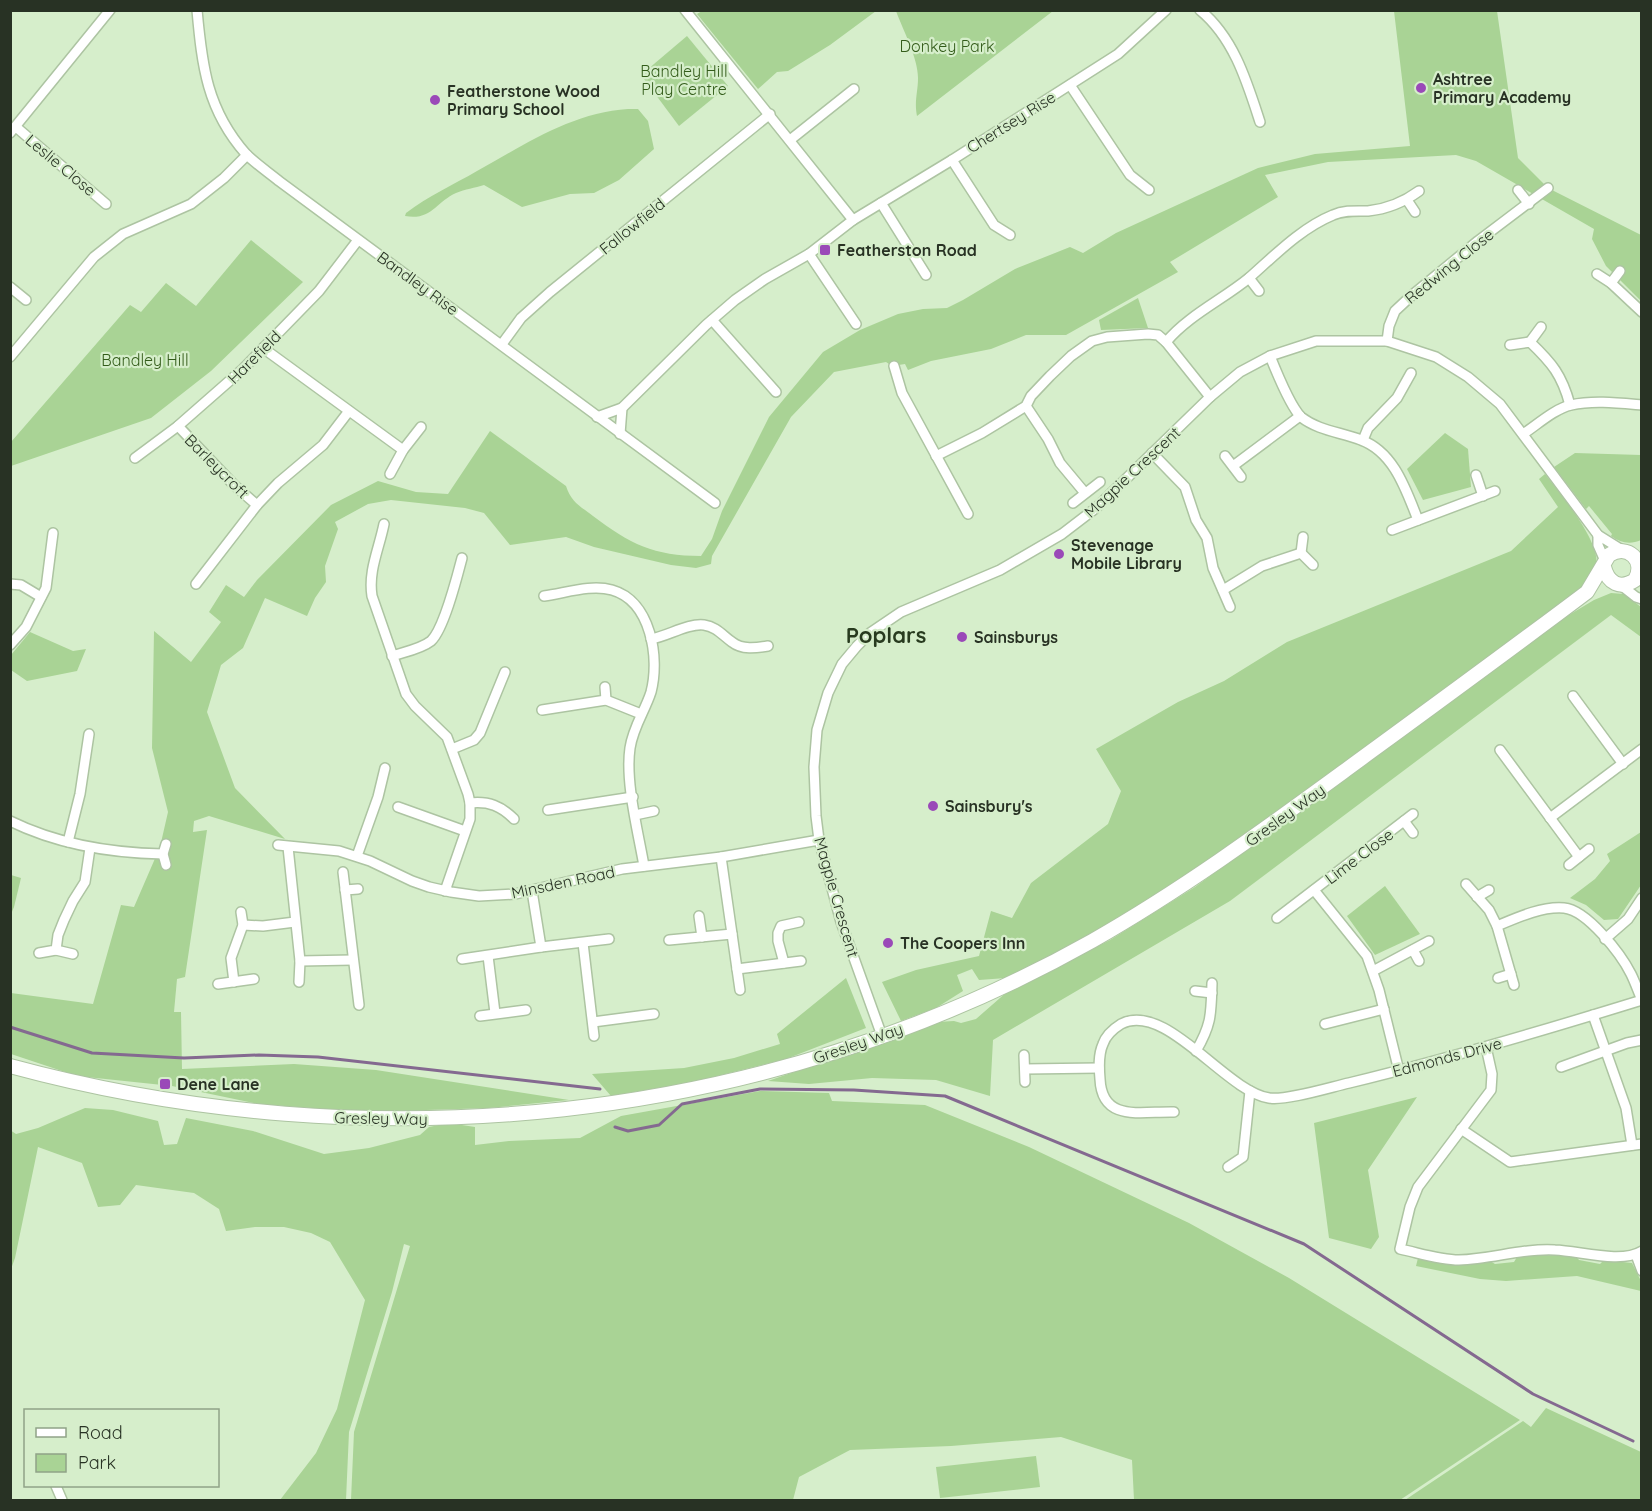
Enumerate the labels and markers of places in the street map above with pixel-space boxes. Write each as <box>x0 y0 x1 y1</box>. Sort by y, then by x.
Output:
place label: Ashtree Primary Academy <box>1433 69 1571 107</box>
place label: Featherstone Wood Primary School <box>447 81 600 119</box>
marker: Ashtree Primary Academy <box>1414 81 1428 95</box>
marker: Featherstone Wood Primary School <box>428 93 442 107</box>
place label: Featherston Road <box>837 240 977 260</box>
marker: Featherston Road <box>818 243 832 257</box>
place label: Stevenage Mobile Library <box>1071 535 1182 573</box>
marker: Stevenage Mobile Library <box>1052 547 1066 561</box>
place label: Sainsburys <box>974 627 1058 647</box>
marker: Sainsburys <box>955 630 969 644</box>
place label: Sainsbury's <box>945 796 1033 816</box>
marker: Sainsbury's <box>926 799 940 813</box>
place label: The Coopers Inn <box>900 933 1025 953</box>
marker: The Coopers Inn <box>881 936 895 950</box>
place label: Dene Lane <box>177 1074 259 1094</box>
marker: Dene Lane <box>158 1077 172 1091</box>

